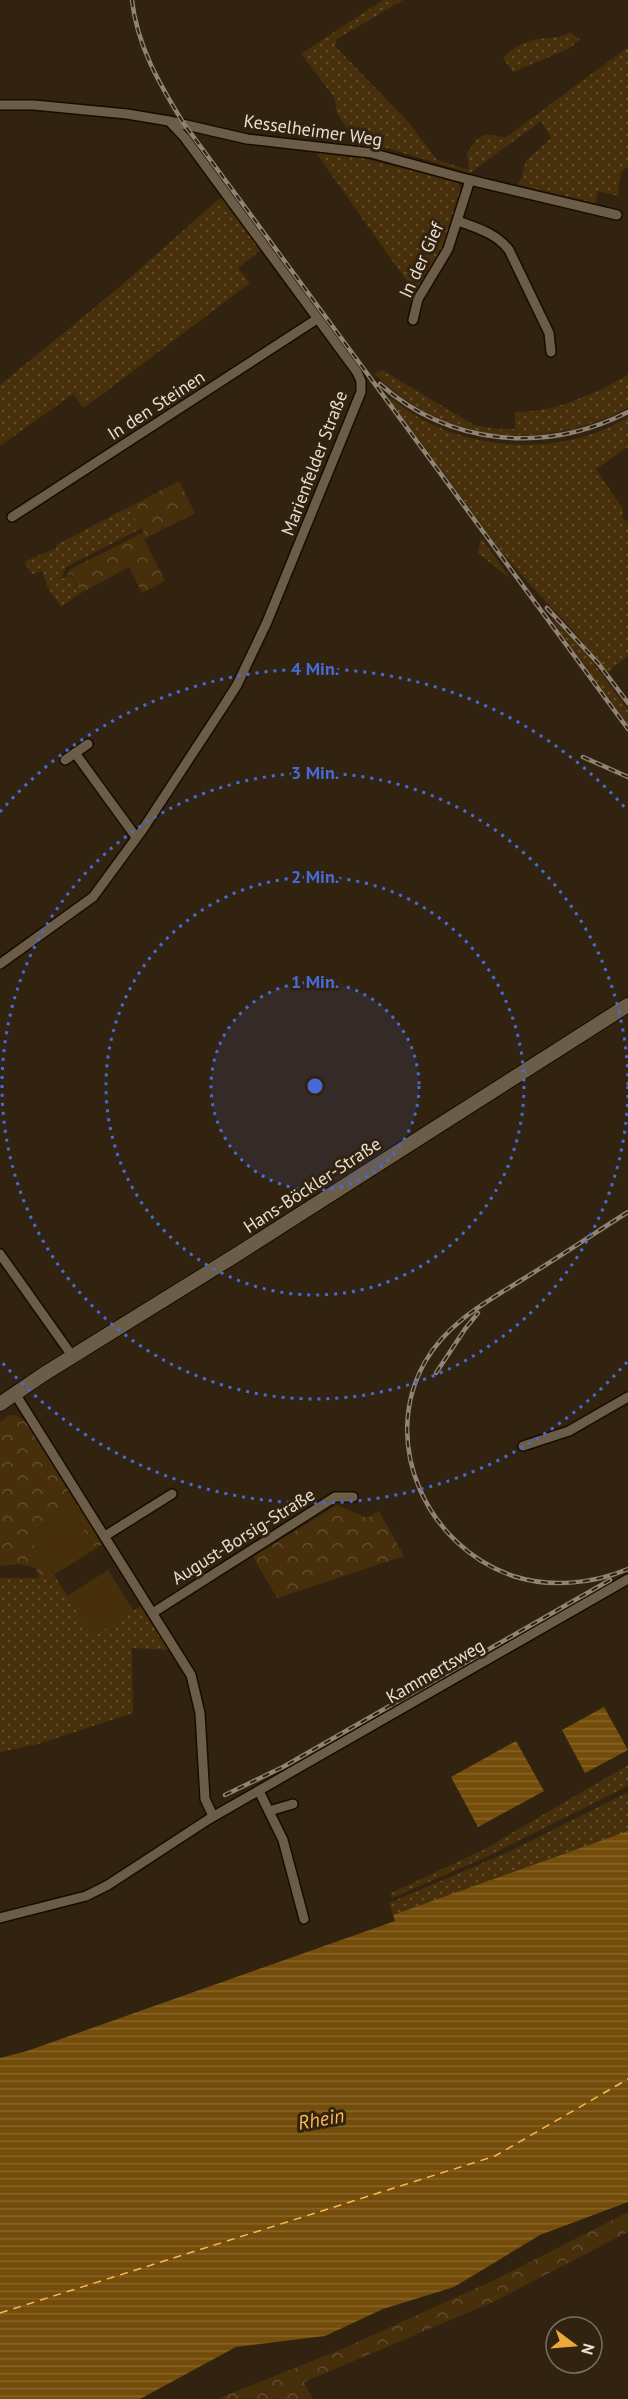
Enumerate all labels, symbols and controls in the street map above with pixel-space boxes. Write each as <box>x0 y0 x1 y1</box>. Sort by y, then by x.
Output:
street label: Kesselheimer Weg <box>242 109 384 151</box>
street label: In der Gief <box>394 218 449 301</box>
street label: In den Steinen <box>103 365 209 445</box>
street label: Marienfelder Straße <box>276 387 352 539</box>
text: 4 Min. <box>291 657 339 680</box>
text: 3 Min. <box>291 761 339 784</box>
text: 2 Min. <box>291 865 339 888</box>
text: 1 Min. <box>291 970 339 993</box>
centre of rings <box>305 1076 325 1096</box>
street label: Hans-Böckler-Straße <box>239 1132 385 1238</box>
street label: August-Borsig-Straße <box>167 1483 319 1589</box>
street label: Kammertsweg <box>382 1634 488 1708</box>
water label: Rhein <box>296 2102 346 2136</box>
north arrow <box>544 2315 604 2375</box>
text: N <box>577 2341 599 2357</box>

